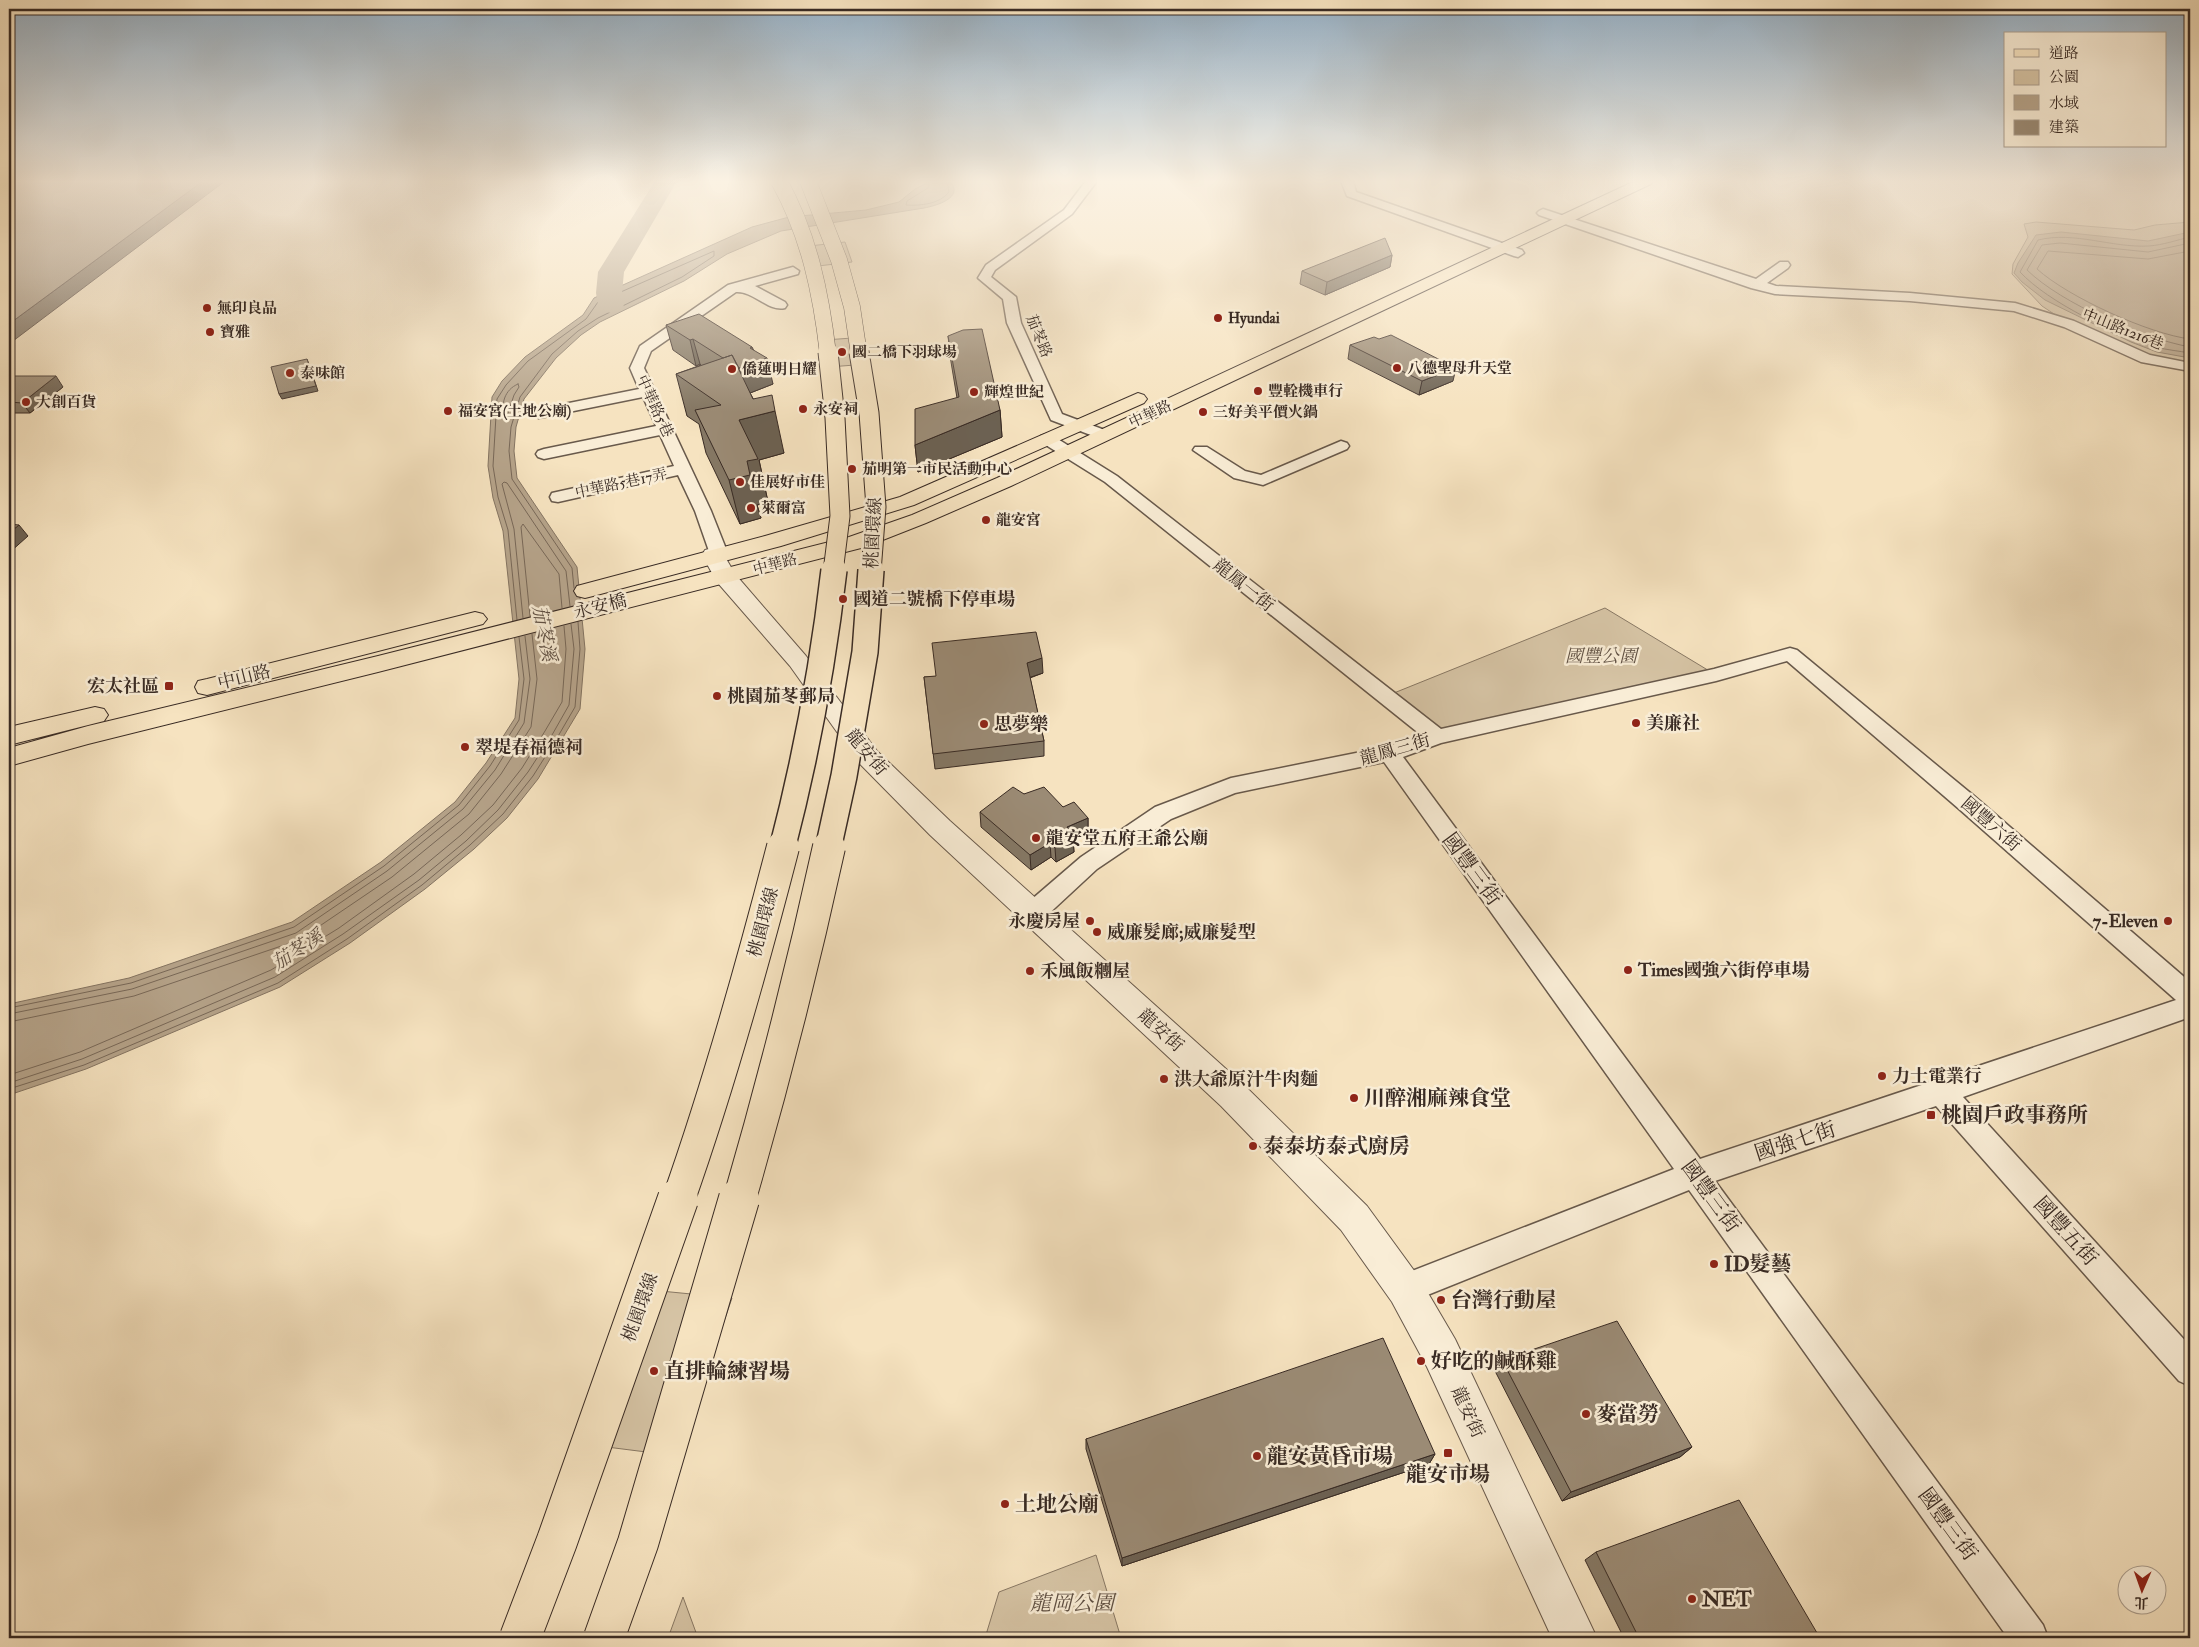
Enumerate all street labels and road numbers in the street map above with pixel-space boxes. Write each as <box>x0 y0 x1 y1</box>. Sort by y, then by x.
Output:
street label: 中山路1216巷 <box>2079 305 2166 354</box>
street label: 茄苳路 <box>1021 312 1056 361</box>
street label: 中華路5巷 <box>632 372 677 440</box>
street label: 中華路 <box>1126 396 1175 433</box>
street label: 中華路5巷17弄 <box>573 464 669 503</box>
street label: 桃園環線 <box>860 496 887 570</box>
street label: 中華路 <box>751 549 799 579</box>
street label: 龍鳳一街 <box>1208 554 1279 617</box>
street label: 永安橋 <box>571 589 629 624</box>
street label: 中山路 <box>215 660 273 695</box>
street label: 龍安街 <box>840 724 893 780</box>
street label: 龍鳳三街 <box>1357 729 1433 770</box>
street label: 國豐六街 <box>1956 792 2025 857</box>
street label: 國豐三街 <box>1436 827 1507 911</box>
street label: 桃園環線 <box>743 884 784 960</box>
street label: 龍安街 <box>1133 1004 1188 1057</box>
street label: 國強七街 <box>1751 1116 1839 1167</box>
street label: 國豐三街 <box>1675 1154 1746 1238</box>
street label: 國豐五街 <box>2027 1191 2104 1272</box>
street label: 桃園環線 <box>617 1269 664 1345</box>
street label: 龍安街 <box>1446 1383 1489 1442</box>
street label: 國豐三街 <box>1912 1482 1983 1566</box>

